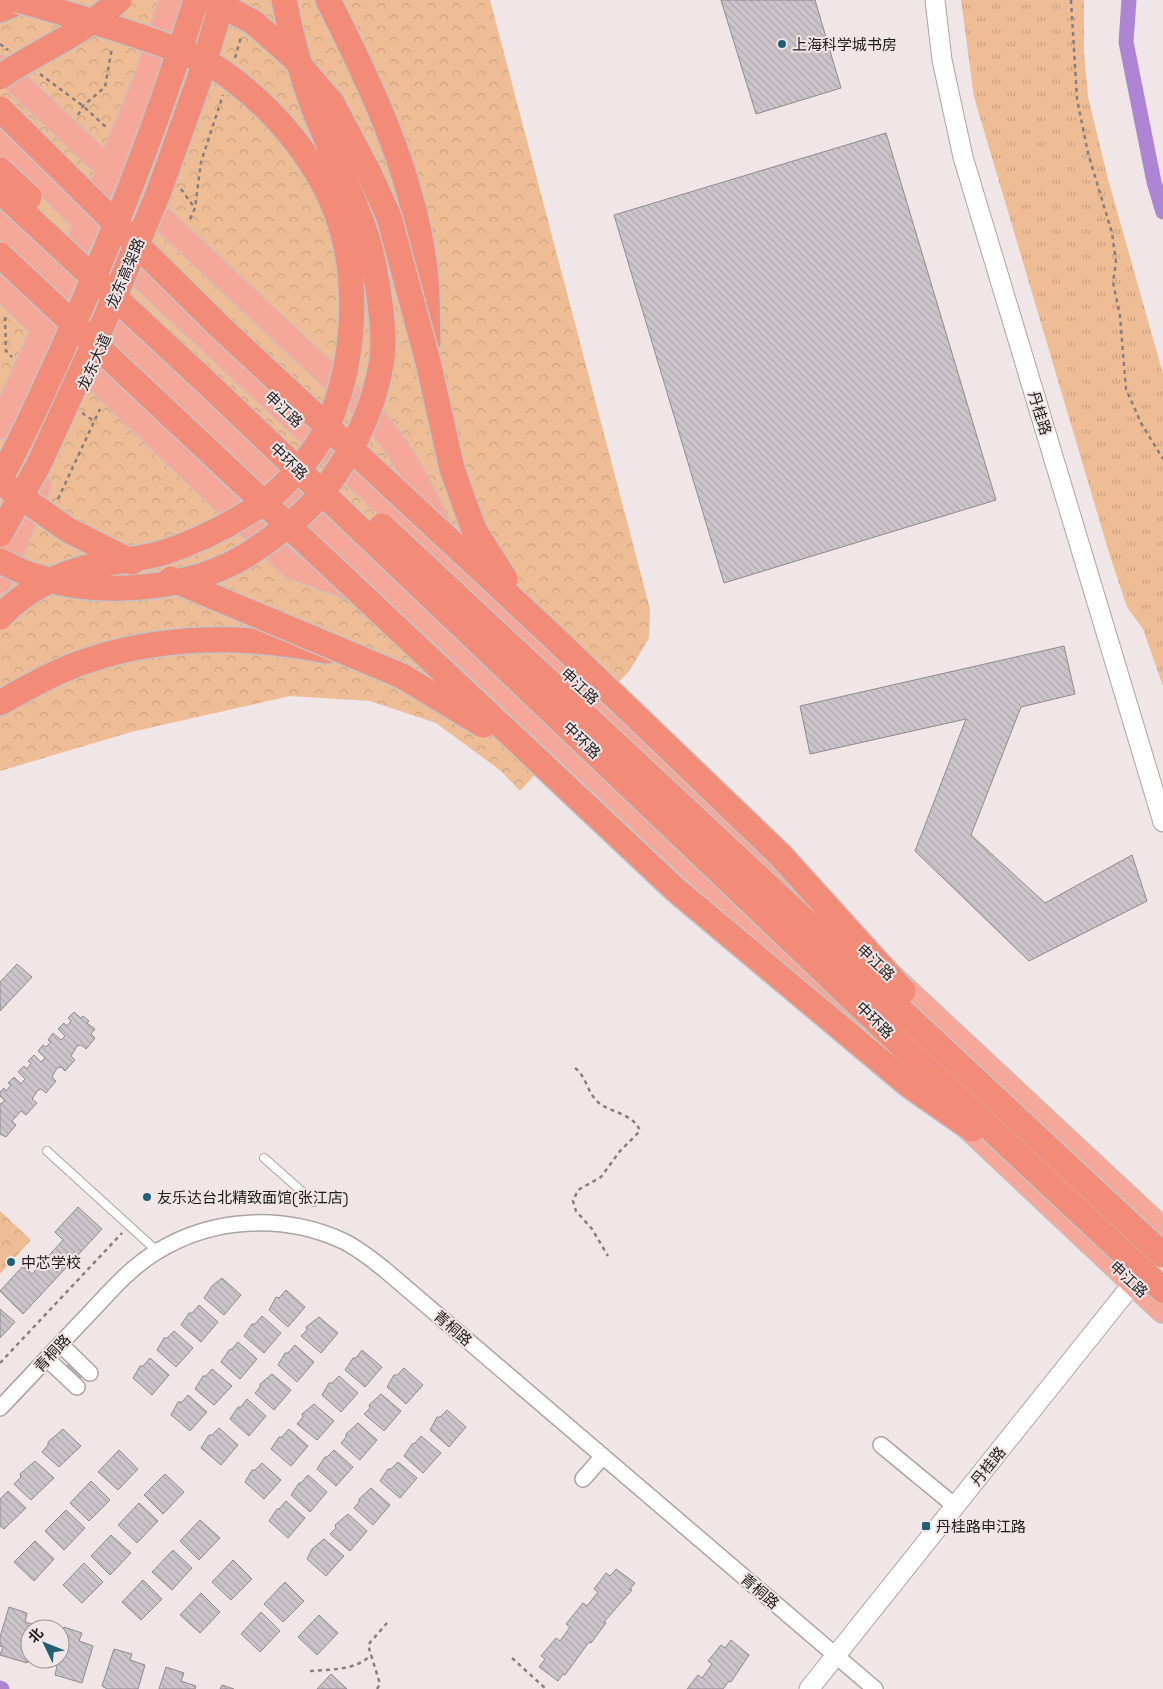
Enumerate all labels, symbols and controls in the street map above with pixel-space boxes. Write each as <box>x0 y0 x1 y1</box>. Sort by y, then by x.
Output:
place label: 上海科学城书房 <box>792 35 897 54</box>
marker: 上海科学城书房 <box>776 38 788 50</box>
street label: 龙东高架路 <box>102 235 148 311</box>
street label: 龙东大道 <box>73 331 115 393</box>
street label: 申江路 <box>261 387 307 431</box>
street label: 丹桂路 <box>1024 389 1056 437</box>
street label: 中环路 <box>266 439 312 483</box>
street label: 申江路 <box>557 664 603 708</box>
street label: 中环路 <box>559 718 605 762</box>
street label: 申江路 <box>853 940 899 984</box>
street label: 中环路 <box>852 998 898 1042</box>
place label: 友乐达台北精致面馆(张江店) <box>157 1188 348 1208</box>
marker: 友乐达台北精致面馆(张江店) <box>141 1191 153 1203</box>
place label: 中芯学校 <box>21 1253 81 1272</box>
marker: 中芯学校 <box>5 1256 17 1268</box>
street label: 申江路 <box>1106 1257 1152 1301</box>
street label: 青桐路 <box>430 1306 476 1350</box>
street label: 青桐路 <box>30 1330 74 1376</box>
street label: 丹桂路 <box>966 1443 1010 1489</box>
place label: 丹桂路申江路 <box>936 1517 1026 1536</box>
marker: 丹桂路申江路 <box>920 1520 932 1532</box>
street label: 青桐路 <box>737 1569 783 1613</box>
north arrow <box>20 1619 70 1669</box>
text: 北 <box>24 1624 47 1646</box>

